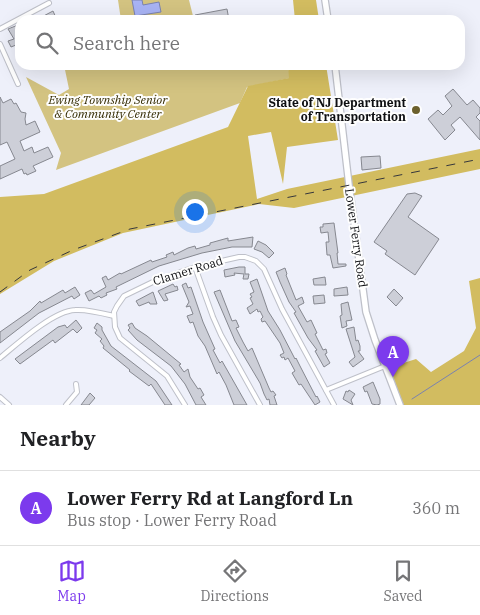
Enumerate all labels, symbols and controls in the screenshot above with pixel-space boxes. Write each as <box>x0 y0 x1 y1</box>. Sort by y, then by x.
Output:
search box <box>15 15 465 70</box>
icon: search <box>33 29 61 57</box>
text: Search here <box>73 31 180 55</box>
park label: Ewing Township Senior & Community Center <box>47 92 168 121</box>
place label: State of NJ Department of Transportation <box>269 95 407 124</box>
marker: State of NJ Department of Transportation <box>410 104 422 116</box>
street label: Lower Ferry Road <box>342 187 371 288</box>
your location <box>182 199 208 225</box>
street label: Clamer Road <box>151 253 225 288</box>
pin: A <box>377 336 409 377</box>
text: Nearby <box>20 424 96 452</box>
text: Lower Ferry Rd at Langford Ln <box>67 486 353 510</box>
text: A <box>30 498 42 518</box>
text: 360 m <box>412 498 460 518</box>
text: Bus stop · Lower Ferry Road <box>67 510 277 530</box>
tab: Map <box>57 557 86 605</box>
tab: Directions <box>200 557 269 605</box>
tab: Saved <box>383 557 423 605</box>

